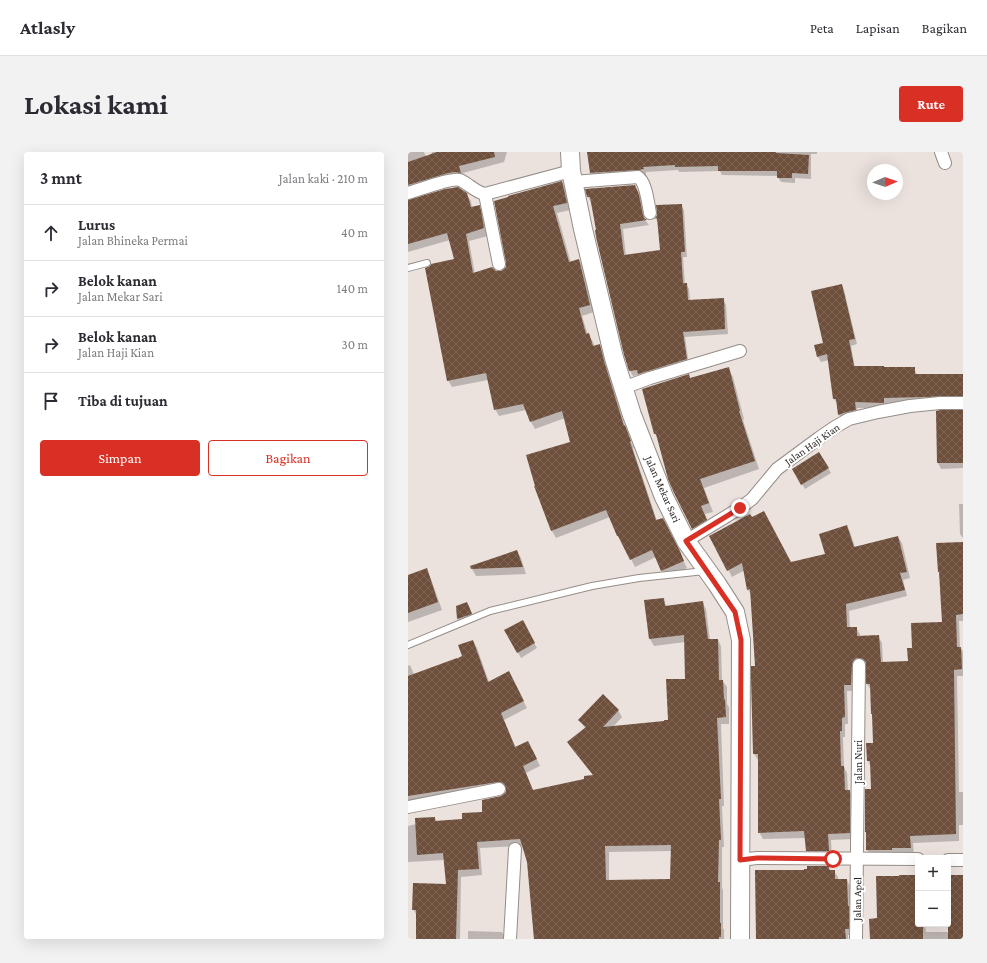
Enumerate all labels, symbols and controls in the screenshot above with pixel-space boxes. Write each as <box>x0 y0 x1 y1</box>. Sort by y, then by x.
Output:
text: Atlasly <box>20 17 75 38</box>
text: Peta <box>810 20 834 36</box>
text: Lapisan <box>856 20 900 36</box>
text: Bagikan <box>922 20 967 36</box>
button: Rute <box>899 86 963 122</box>
text: Lokasi kami <box>24 89 168 120</box>
north arrow <box>867 164 903 200</box>
text: 3 mnt <box>40 169 82 188</box>
text: Jalan kaki · 210 m <box>279 171 368 186</box>
text: Lurus <box>78 217 115 233</box>
icon: ahead <box>40 222 62 244</box>
text: 40 m <box>341 225 368 240</box>
text: Jalan Bhineka Permai <box>78 233 188 248</box>
text: Belok kanan <box>78 273 157 289</box>
icon: right <box>40 278 62 300</box>
text: 140 m <box>337 281 368 296</box>
text: Jalan Mekar Sari <box>78 289 163 304</box>
text: Belok kanan <box>78 329 157 345</box>
icon: right <box>40 334 62 356</box>
text: 30 m <box>342 337 368 352</box>
text: Jalan Haji Kian <box>78 345 154 360</box>
icon: arrive <box>40 390 62 412</box>
text: Tiba di tujuan <box>78 393 168 409</box>
street label: Jalan Haji Kian <box>781 421 842 469</box>
button: Simpan <box>40 440 200 476</box>
button: Bagikan <box>208 440 368 476</box>
street label: Jalan Mekar Sari <box>642 453 683 525</box>
route end <box>731 499 749 517</box>
street label: Jalan Nuri <box>852 740 865 785</box>
route start <box>824 850 842 868</box>
map controls <box>915 855 951 927</box>
button: + <box>915 855 951 891</box>
street label: Jalan Apel <box>851 877 864 922</box>
button: − <box>915 891 951 927</box>

